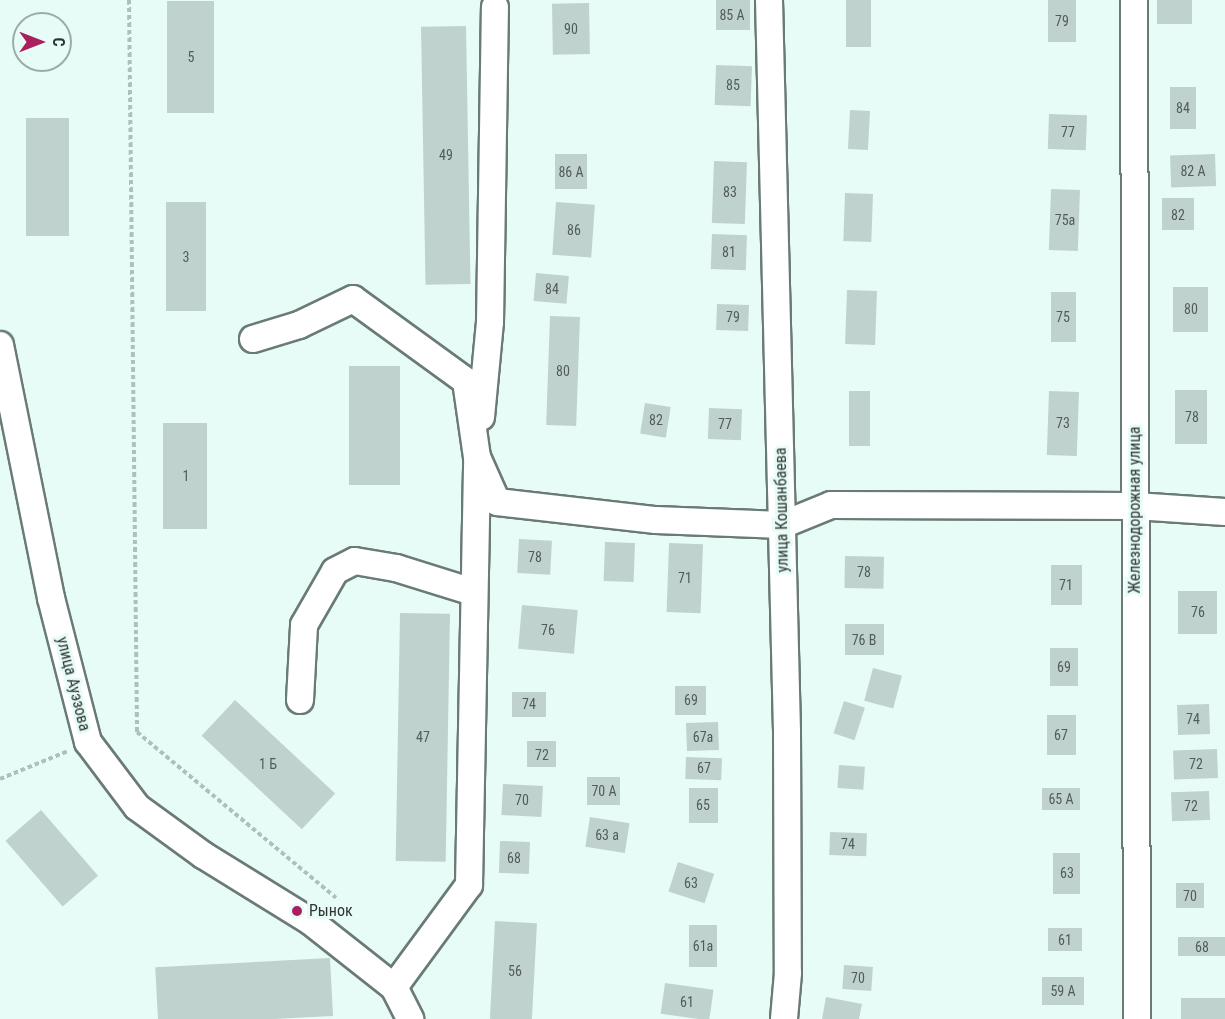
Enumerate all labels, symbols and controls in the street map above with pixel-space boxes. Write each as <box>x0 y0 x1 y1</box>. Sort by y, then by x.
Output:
house number: 85 А <box>719 7 745 23</box>
north arrow <box>12 12 72 72</box>
house number: 79 <box>1055 13 1069 29</box>
house number: 90 <box>564 21 578 37</box>
text: С <box>49 37 68 47</box>
house number: 5 <box>188 49 194 65</box>
house number: 85 <box>726 77 740 93</box>
house number: 84 <box>1176 100 1190 116</box>
house number: 77 <box>1061 124 1075 140</box>
house number: 49 <box>439 147 453 163</box>
house number: 82 А <box>1180 163 1206 179</box>
house number: 86 А <box>558 164 584 180</box>
house number: 83 <box>723 184 737 200</box>
house number: 82 <box>1171 207 1185 223</box>
house number: 75а <box>1055 212 1075 228</box>
house number: 86 <box>567 222 581 238</box>
house number: 81 <box>722 244 736 260</box>
house number: 3 <box>183 249 189 265</box>
house number: 84 <box>545 281 559 297</box>
house number: 80 <box>1184 301 1198 317</box>
house number: 79 <box>726 309 740 325</box>
house number: 75 <box>1056 309 1070 325</box>
house number: 80 <box>556 363 570 379</box>
house number: 78 <box>1185 409 1199 425</box>
house number: 82 <box>649 412 663 428</box>
house number: 73 <box>1056 415 1070 431</box>
house number: 77 <box>718 416 732 432</box>
street label: Железнодорожная улица <box>1125 426 1145 594</box>
street label: улица Кошанбаева <box>771 447 793 573</box>
house number: 1 <box>183 468 189 484</box>
house number: 78 <box>528 549 542 565</box>
house number: 78 <box>857 564 871 580</box>
house number: 71 <box>678 570 692 586</box>
house number: 71 <box>1059 577 1073 593</box>
house number: 76 <box>1191 604 1205 620</box>
house number: 76 <box>541 622 555 638</box>
house number: 76 В <box>852 632 876 648</box>
street label: улица Ауэзова <box>52 635 94 733</box>
house number: 69 <box>1057 659 1071 675</box>
house number: 69 <box>684 692 698 708</box>
house number: 74 <box>522 696 536 712</box>
house number: 74 <box>1186 711 1200 727</box>
house number: 67 <box>1054 727 1068 743</box>
house number: 47 <box>416 729 430 745</box>
house number: 67а <box>693 729 713 745</box>
house number: 72 <box>535 747 549 763</box>
house number: 1 Б <box>259 756 277 772</box>
house number: 72 <box>1189 756 1203 772</box>
house number: 67 <box>697 760 711 776</box>
house number: 70 А <box>591 783 617 799</box>
house number: 65 А <box>1048 791 1074 807</box>
house number: 70 <box>515 792 529 808</box>
house number: 65 <box>696 797 710 813</box>
house number: 72 <box>1184 798 1198 814</box>
house number: 63 а <box>595 827 619 843</box>
house number: 74 <box>841 836 855 852</box>
house number: 68 <box>507 850 521 866</box>
house number: 63 <box>1060 865 1074 881</box>
house number: 63 <box>684 875 698 891</box>
house number: 70 <box>1183 888 1197 904</box>
place label: Рынок <box>309 901 353 921</box>
marker: Рынок <box>290 904 304 918</box>
house number: 61 <box>1058 932 1072 948</box>
house number: 61а <box>693 938 713 954</box>
house number: 68 <box>1195 939 1209 955</box>
house number: 56 <box>508 963 522 979</box>
house number: 70 <box>851 970 865 986</box>
house number: 59 А <box>1050 983 1076 999</box>
house number: 61 <box>680 994 694 1010</box>

